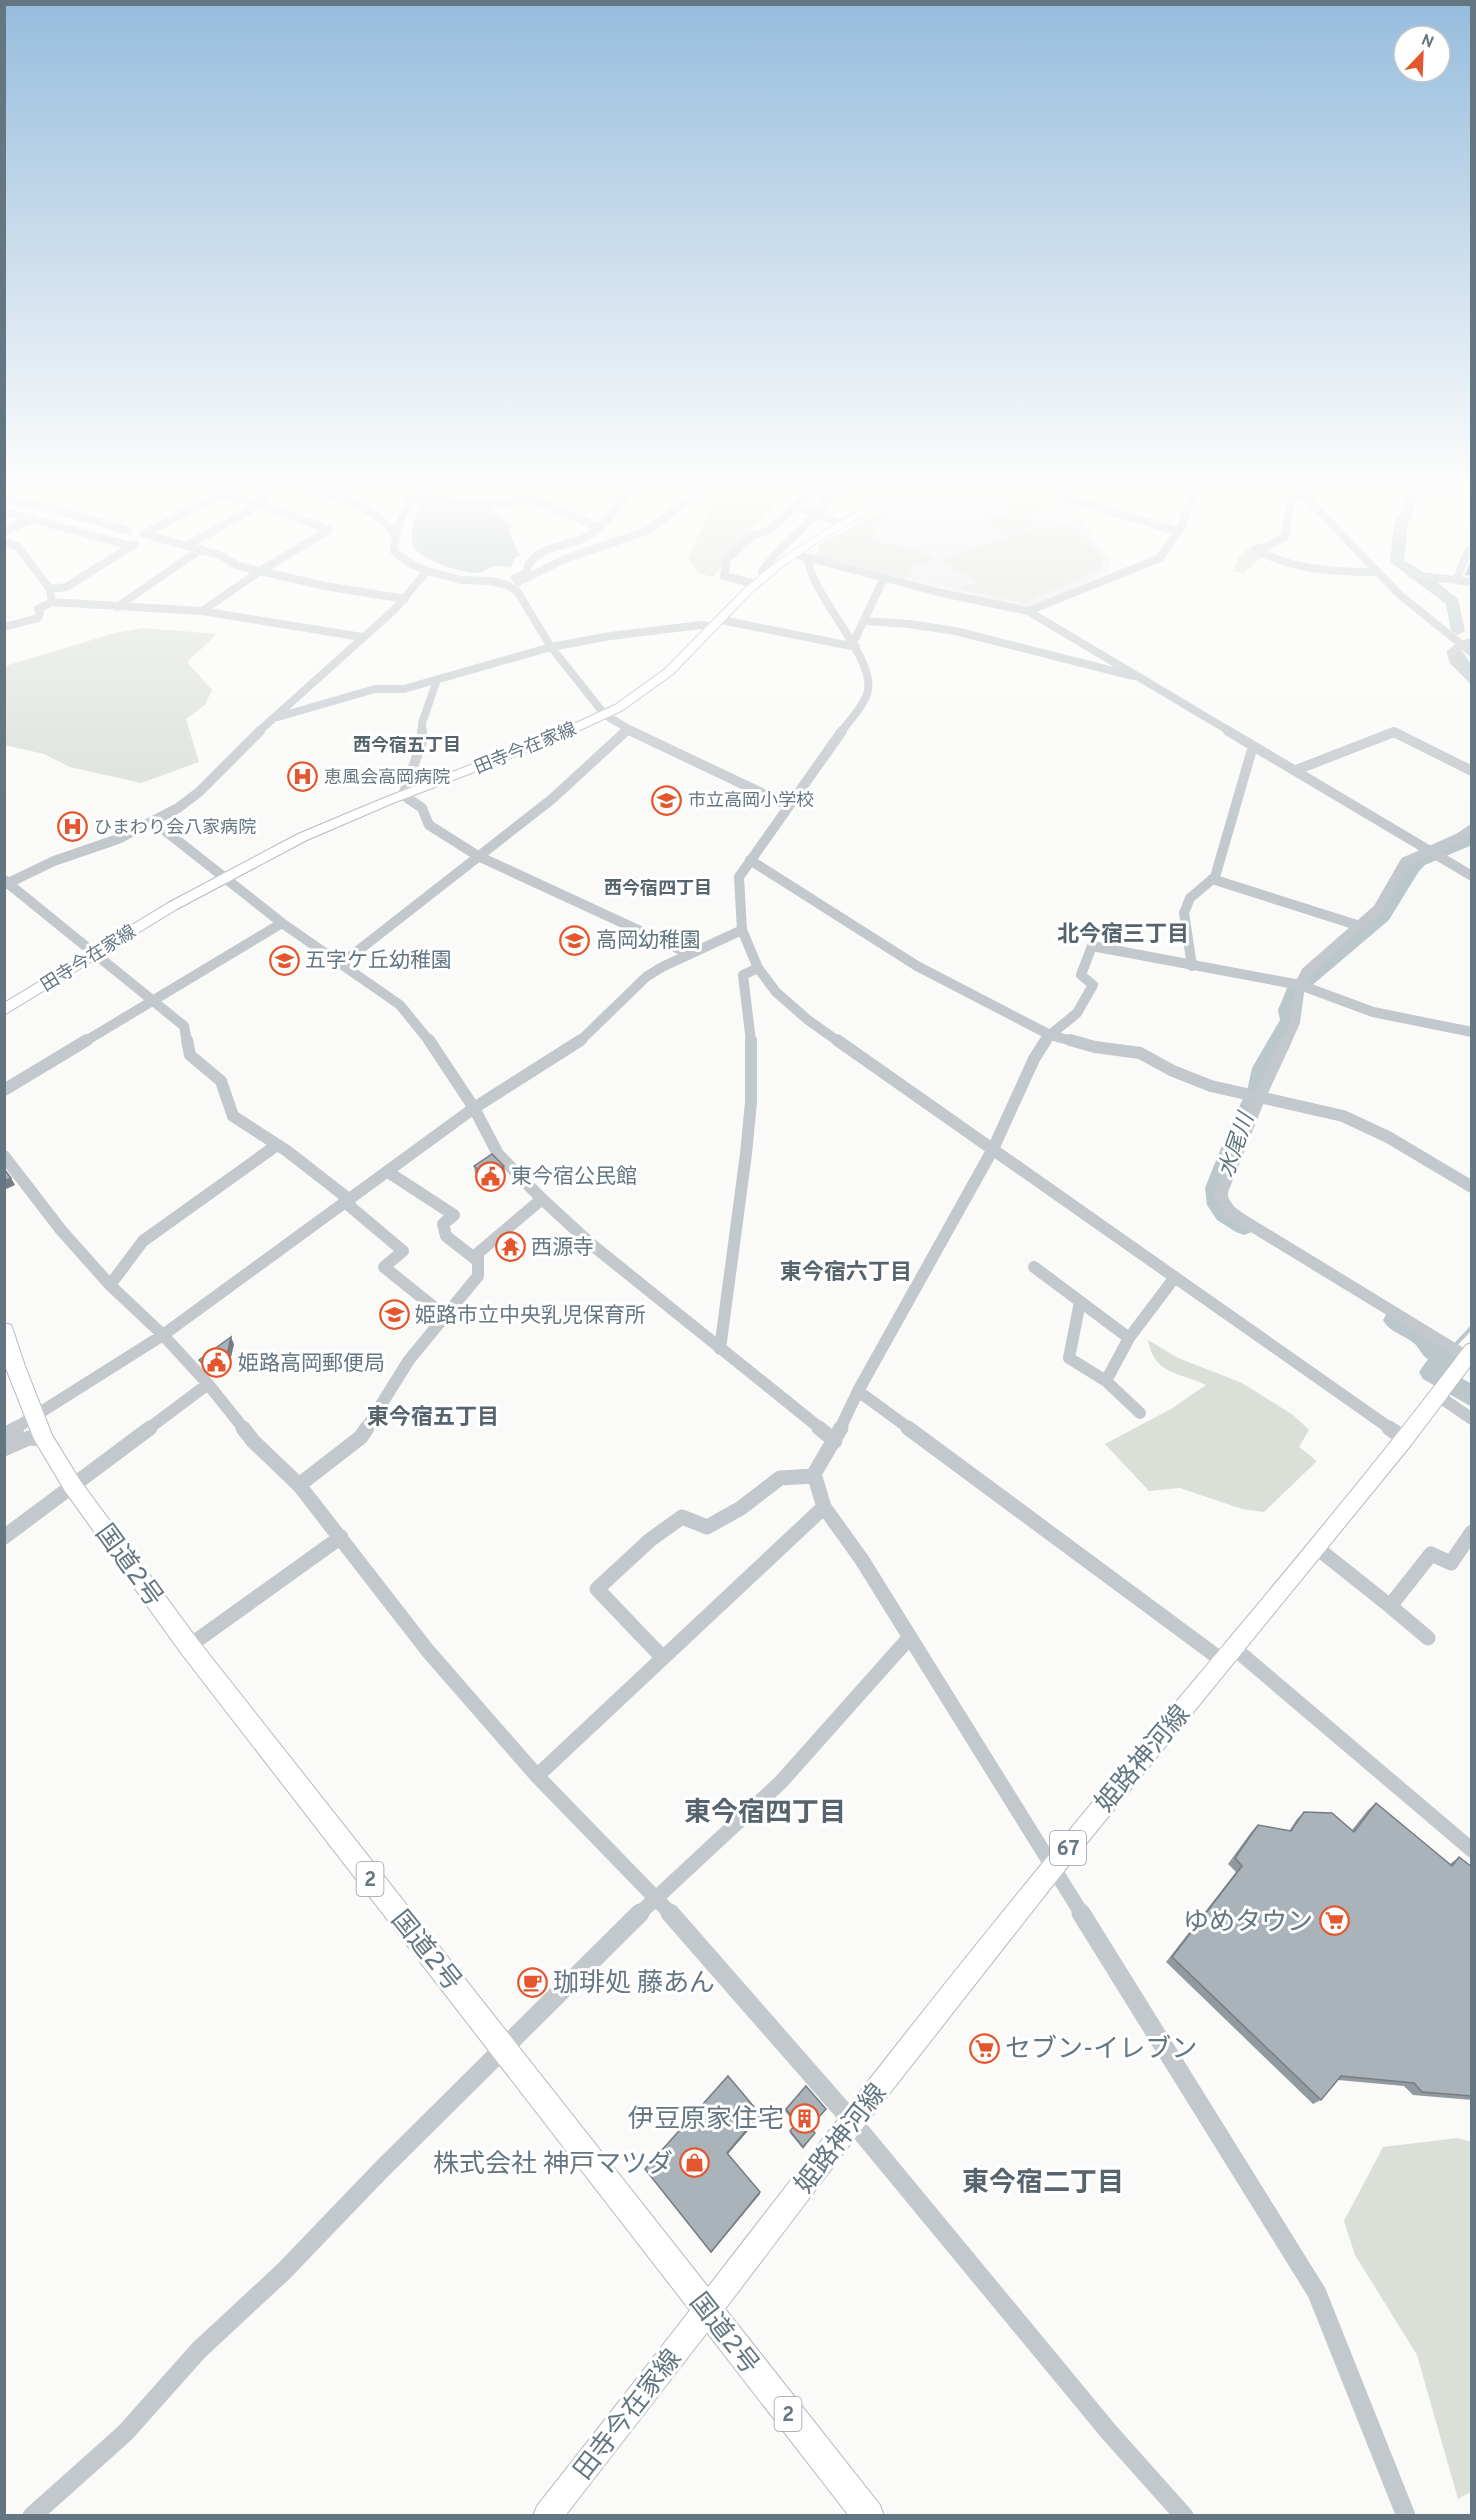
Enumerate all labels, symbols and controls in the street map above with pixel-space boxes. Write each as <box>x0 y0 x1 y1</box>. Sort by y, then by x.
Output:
north arrow <box>1392 24 1452 84</box>
text: N <box>1418 31 1436 53</box>
street label: 田寺今在家線 <box>471 718 580 780</box>
district label: 西今宿五丁目 <box>353 735 461 758</box>
hospital icon: 恵風会高岡病院 <box>287 761 319 793</box>
place label: 恵風会高岡病院 <box>324 767 450 790</box>
school or university icon: 市立高岡小学校 <box>651 784 683 816</box>
place label: 市立高岡小学校 <box>688 790 814 813</box>
hospital icon: ひまわり会八家病院 <box>57 811 89 843</box>
place label: ひまわり会八家病院 <box>94 817 256 840</box>
district label: 西今宿四丁目 <box>604 878 712 901</box>
street label: 田寺今在家線 <box>37 921 141 998</box>
district label: 北今宿三丁目 <box>1057 922 1189 949</box>
school or university icon: 高岡幼稚園 <box>559 924 591 956</box>
place label: 高岡幼稚園 <box>596 928 701 955</box>
school or university icon: 五字ケ丘幼稚園 <box>268 944 300 976</box>
place label: 五字ケ丘幼稚園 <box>305 948 452 975</box>
water label: 水尾川 <box>1214 1108 1262 1181</box>
public building icon: 東今宿公民館 <box>474 1160 506 1192</box>
place label: 東今宿公民館 <box>511 1164 637 1191</box>
temple icon: 西源寺 <box>494 1231 526 1263</box>
place label: 西源寺 <box>531 1235 594 1262</box>
district label: 東今宿六丁目 <box>780 1260 912 1287</box>
school or university icon: 姫路市立中央乳児保育所 <box>378 1299 410 1331</box>
place label: 姫路市立中央乳児保育所 <box>415 1303 646 1330</box>
public building icon: 姫路高岡郵便局 <box>201 1347 233 1379</box>
place label: 姫路高岡郵便局 <box>238 1351 385 1378</box>
district label: 東今宿五丁目 <box>367 1405 499 1432</box>
street label: 国道2号 <box>87 1519 169 1614</box>
street label: 姫路神河線 <box>1089 1699 1198 1820</box>
district label: 東今宿四丁目 <box>684 1797 846 1831</box>
road number: 67 <box>1050 1831 1086 1865</box>
road number: 2 <box>356 1862 384 1896</box>
street label: 国道2号 <box>383 1905 467 1998</box>
supermarket icon: ゆめタウン <box>1318 1905 1350 1937</box>
place label: ゆめタウン <box>1183 1907 1313 1940</box>
cafe icon: 珈琲処 藤あん <box>516 1966 548 1998</box>
place label: 珈琲処 藤あん <box>553 1968 715 2001</box>
supermarket icon: セブン-イレブン <box>968 2032 1000 2064</box>
place label: セブン-イレブン <box>1005 2034 1197 2067</box>
street label: 姫路神河線 <box>789 2078 895 2201</box>
building icon: 伊豆原家住宅 <box>789 2102 821 2134</box>
place label: 伊豆原家住宅 <box>628 2104 784 2137</box>
shop icon: 株式会社 神戸マツダ <box>678 2147 710 2179</box>
place label: 株式会社 神戸マツダ <box>433 2149 673 2182</box>
district label: 東今宿二丁目 <box>962 2167 1124 2201</box>
street label: 国道2号 <box>681 2287 765 2382</box>
street label: 田寺今在家線 <box>568 2344 690 2487</box>
road number: 2 <box>774 2397 802 2431</box>

